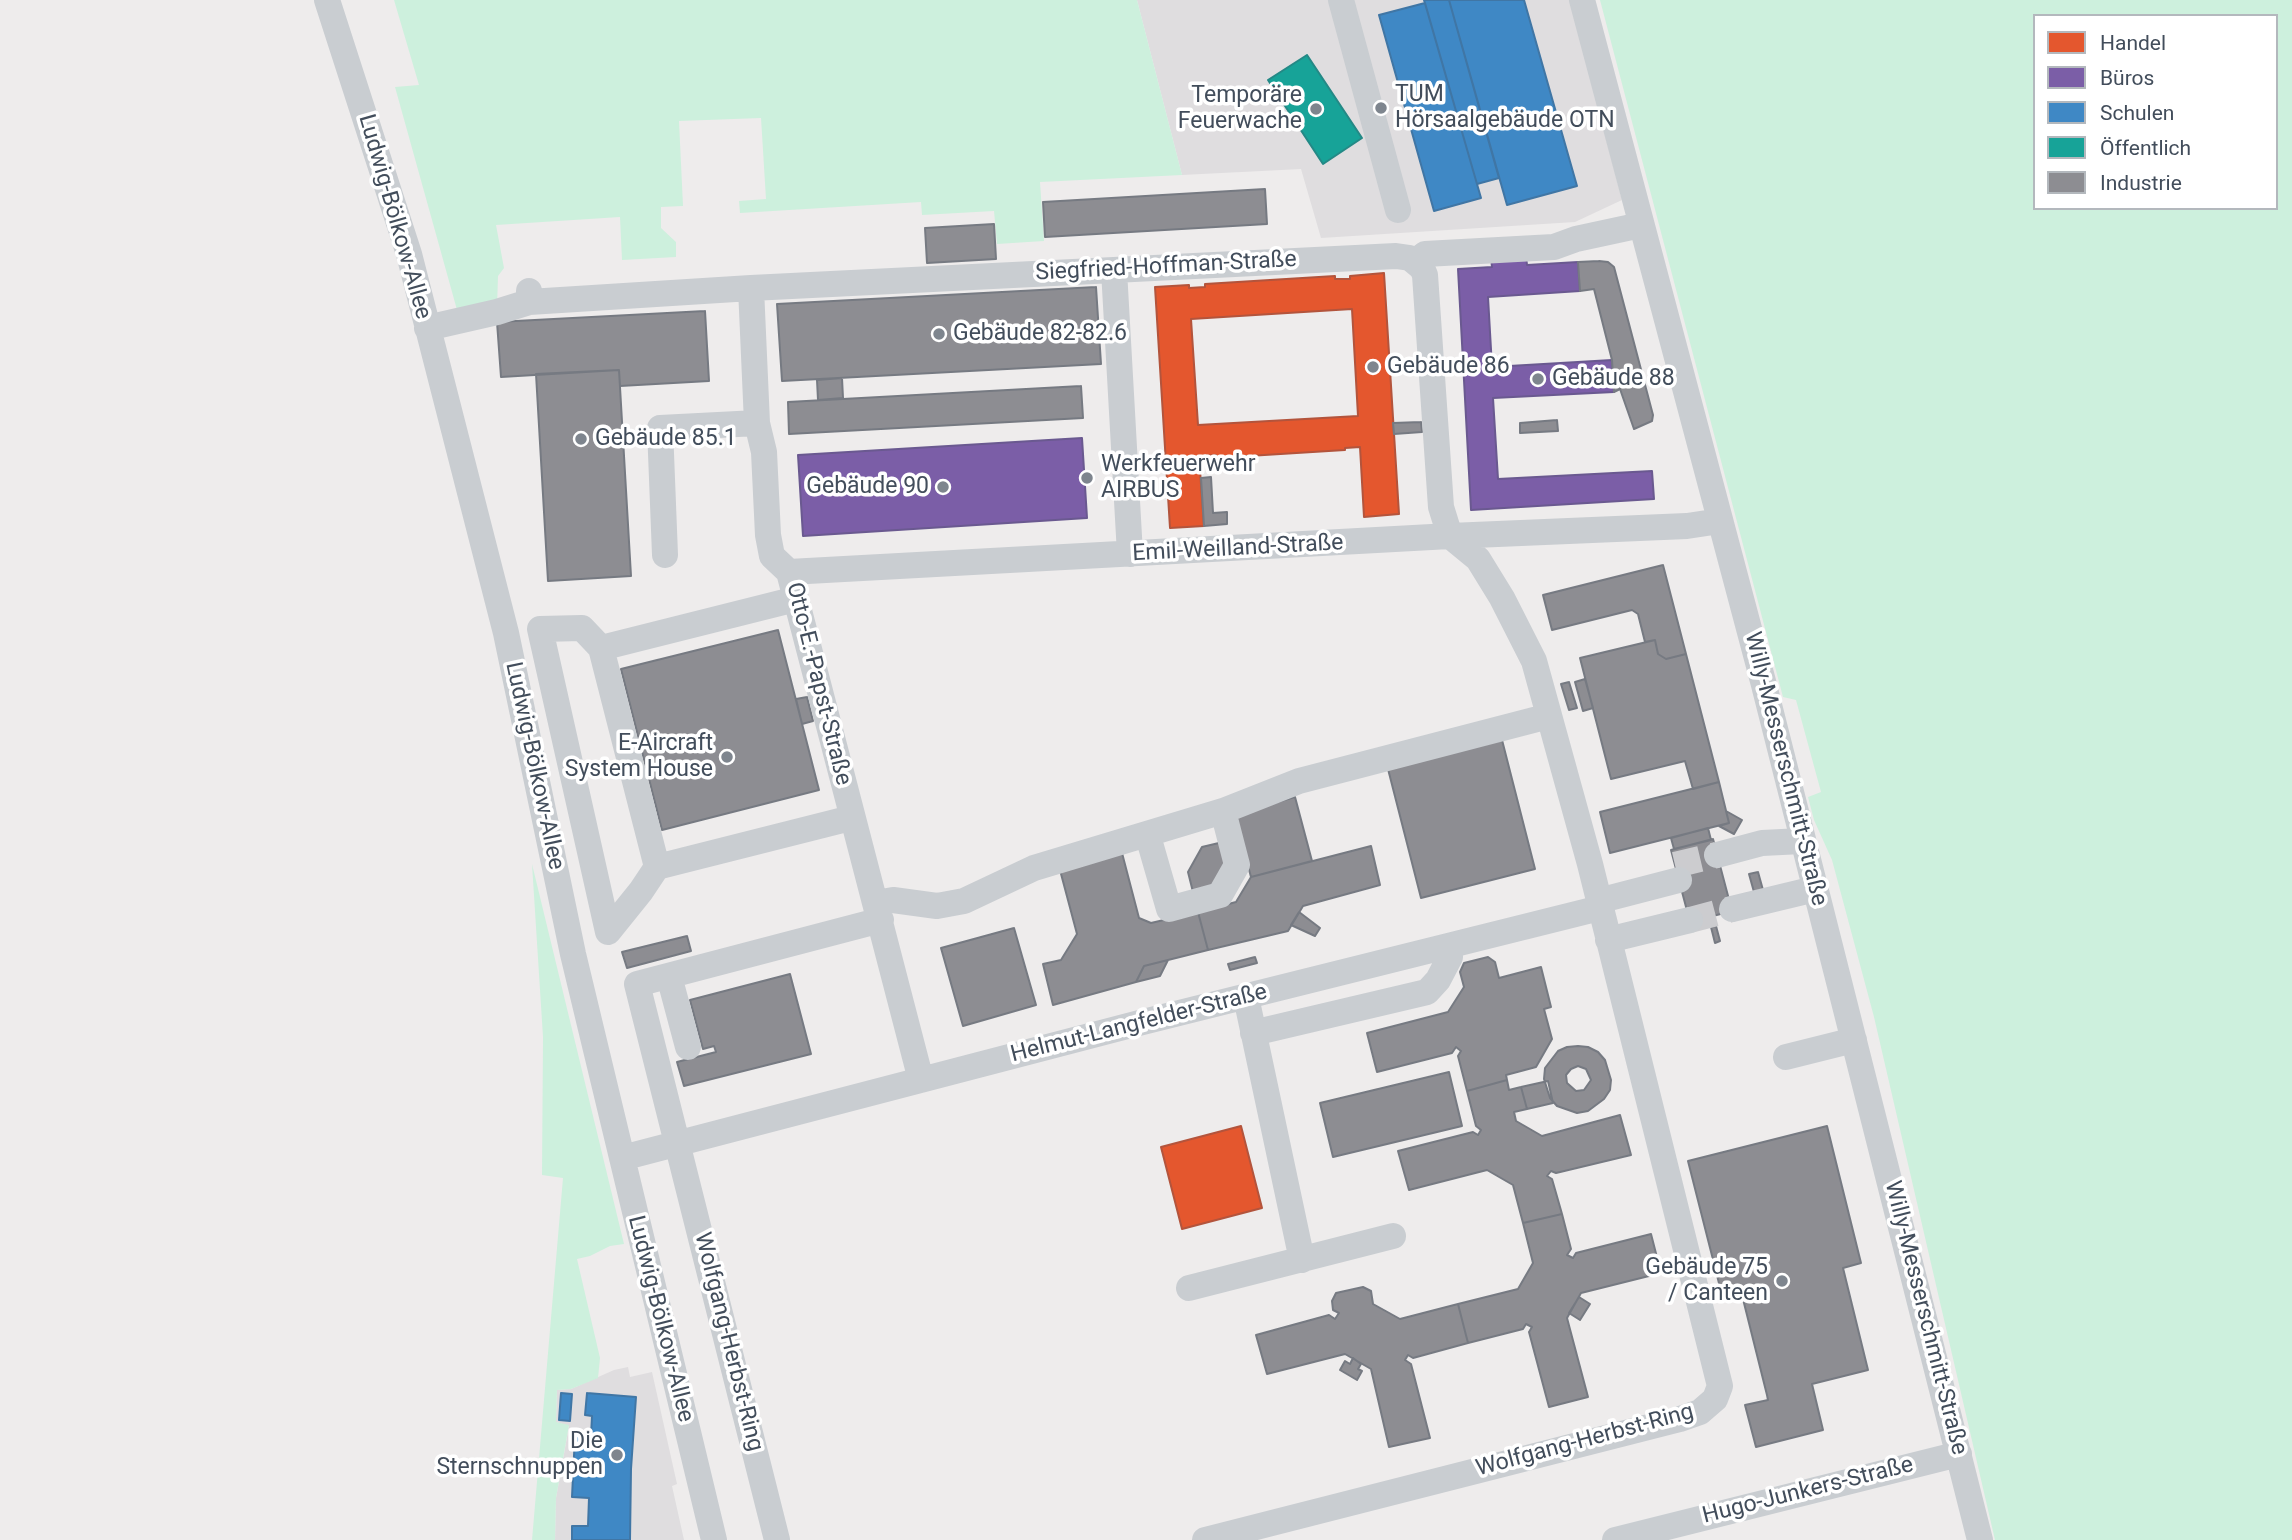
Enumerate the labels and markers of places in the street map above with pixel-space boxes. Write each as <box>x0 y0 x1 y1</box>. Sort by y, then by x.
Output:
place label: TUM Hörsaalgebäude OTN <box>1395 81 1615 135</box>
place label: Temporäre Feuerwache <box>1178 82 1302 136</box>
marker: TUM Hörsaalgebäude OTN <box>1373 100 1389 116</box>
marker: Temporäre Feuerwache <box>1308 101 1324 117</box>
place label: Gebäude 82-82.6 <box>953 320 1127 348</box>
marker: Gebäude 82-82.6 <box>931 326 947 342</box>
place label: Gebäude 86 <box>1387 353 1510 381</box>
marker: Gebäude 86 <box>1365 359 1381 375</box>
place label: Gebäude 88 <box>1552 365 1675 393</box>
marker: Gebäude 88 <box>1530 371 1546 387</box>
place label: Gebäude 85.1 <box>595 425 737 453</box>
marker: Gebäude 85.1 <box>573 431 589 447</box>
place label: Werkfeuerwehr AIRBUS <box>1101 451 1255 505</box>
marker: Werkfeuerwehr AIRBUS <box>1079 470 1095 486</box>
place label: Gebäude 90 <box>806 473 929 501</box>
marker: Gebäude 90 <box>935 479 951 495</box>
place label: E-Aircraft System House <box>565 730 713 784</box>
marker: E-Aircraft System House <box>719 749 735 765</box>
place label: Gebäude 75 / Canteen <box>1645 1254 1768 1308</box>
marker: Gebäude 75 / Canteen <box>1774 1273 1790 1289</box>
place label: Die Sternschnuppen <box>436 1428 603 1482</box>
marker: Die Sternschnuppen <box>609 1447 625 1463</box>

